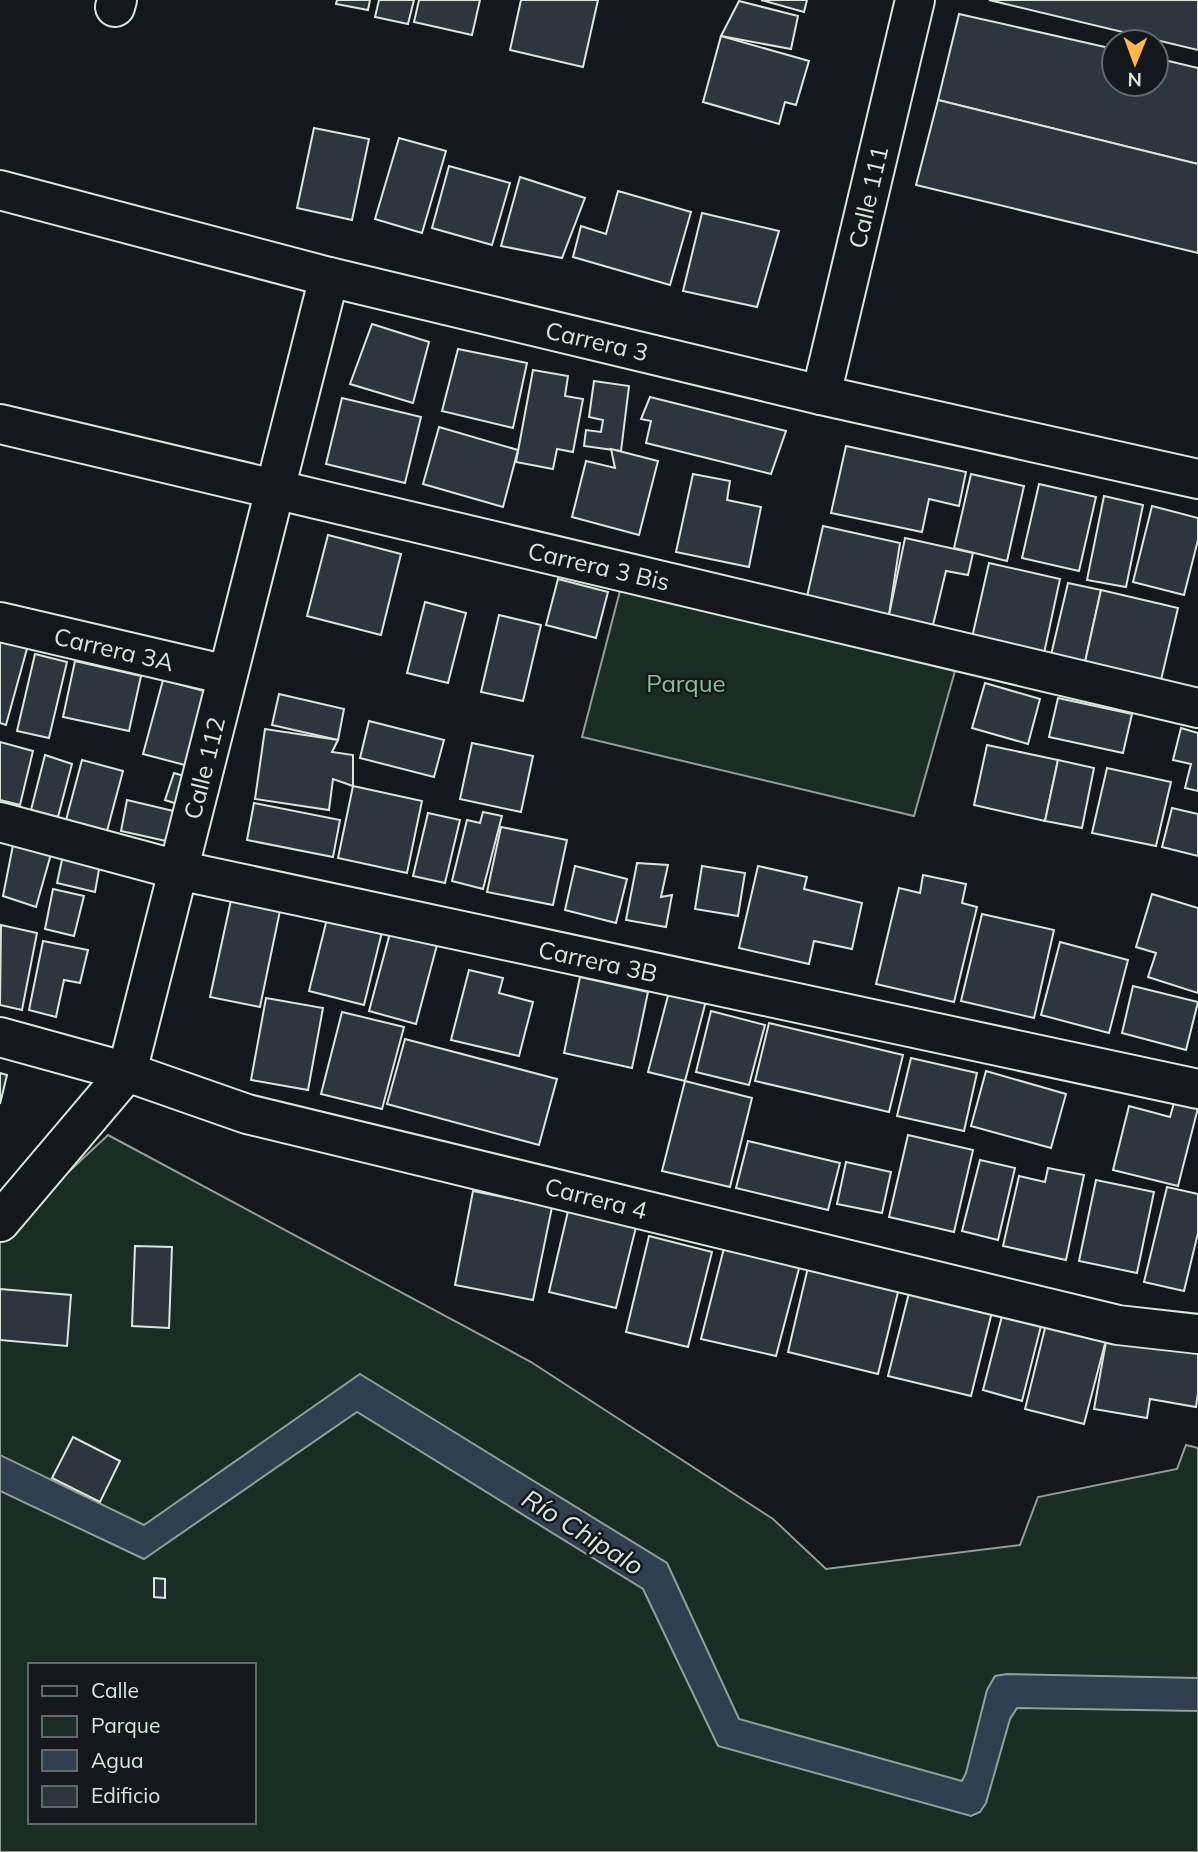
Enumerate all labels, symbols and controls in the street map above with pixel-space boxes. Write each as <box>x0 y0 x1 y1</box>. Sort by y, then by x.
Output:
north arrow <box>1100 28 1170 98</box>
text: N <box>1127 68 1142 92</box>
street label: Calle 111 <box>842 143 894 251</box>
street label: Carrera 3 <box>543 315 651 367</box>
street label: Carrera 3 Bis <box>525 535 673 597</box>
street label: Carrera 3A <box>51 621 177 677</box>
park label: Parque <box>646 668 726 698</box>
street label: Calle 112 <box>177 714 231 822</box>
street label: Carrera 3B <box>536 934 660 988</box>
street label: Carrera 4 <box>542 1171 650 1225</box>
water label: Río Chipalo <box>516 1482 650 1582</box>
legend <box>28 1663 256 1824</box>
text: Calle <box>91 1677 139 1703</box>
text: Parque <box>91 1712 160 1738</box>
text: Agua <box>91 1747 144 1773</box>
text: Edificio <box>91 1782 160 1808</box>

